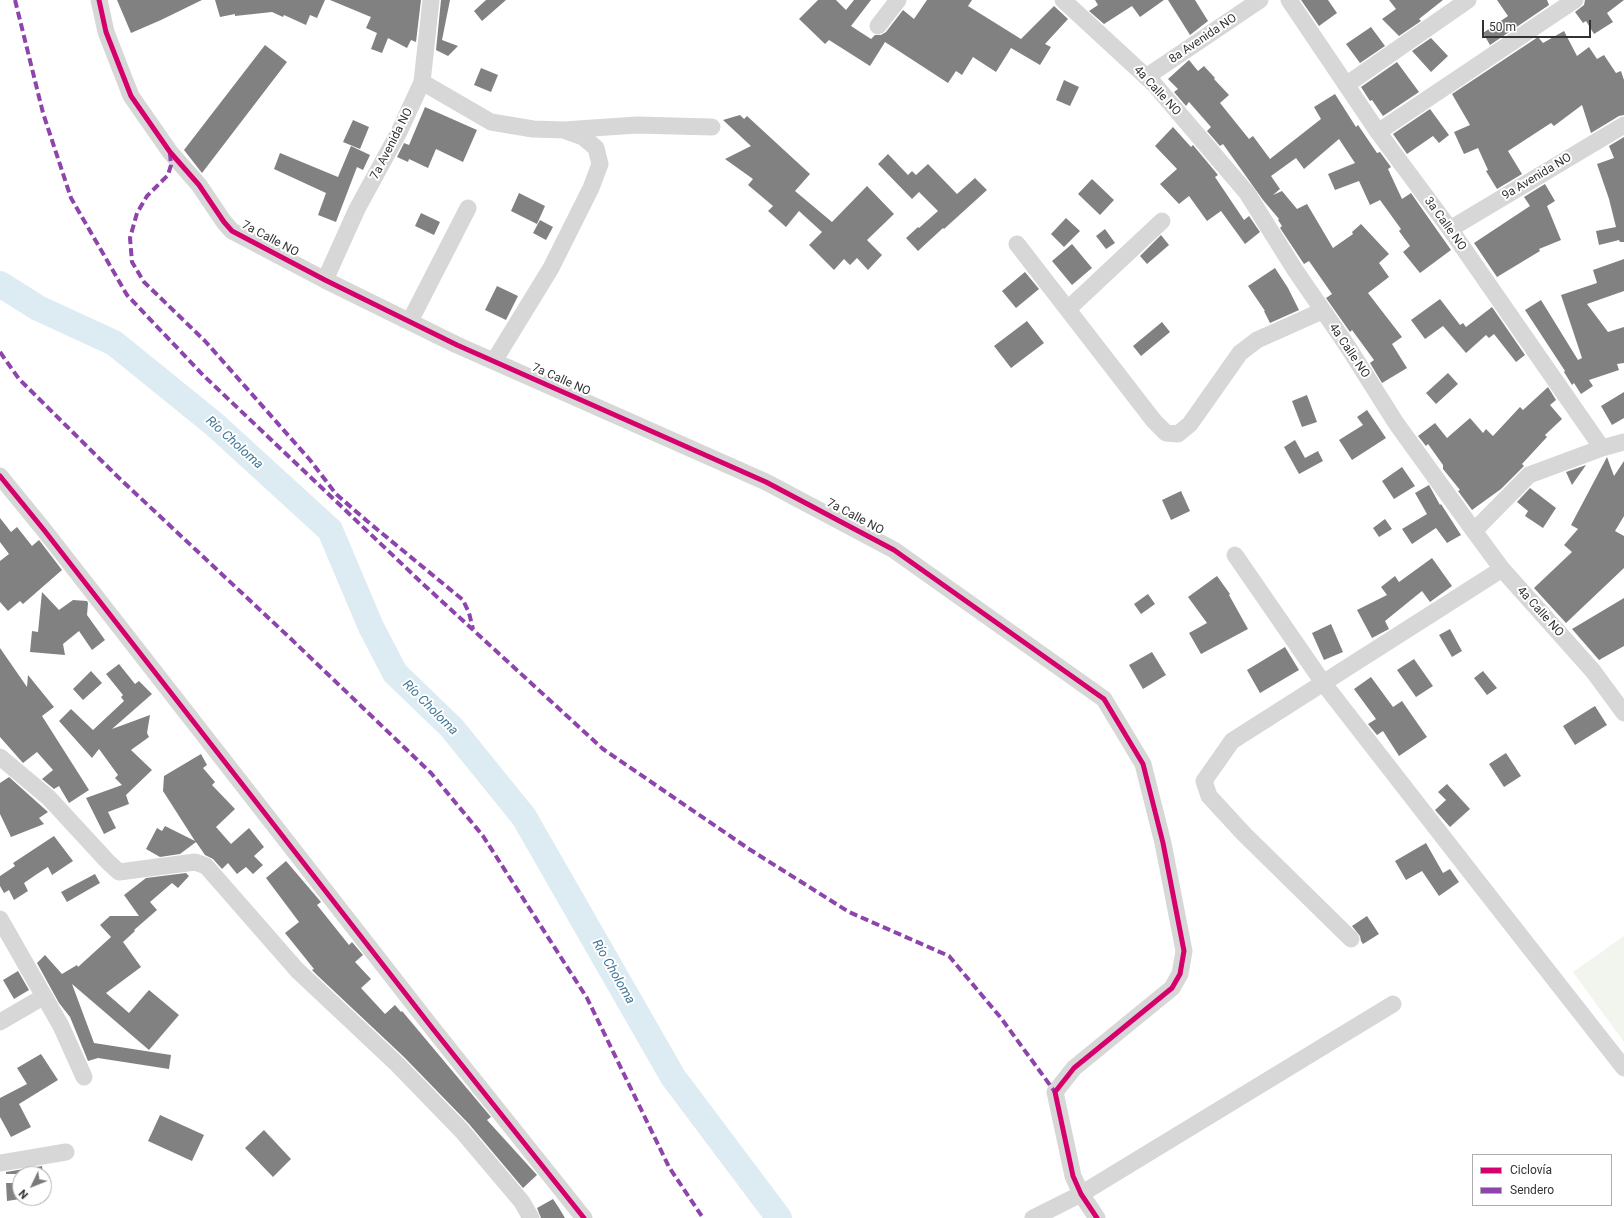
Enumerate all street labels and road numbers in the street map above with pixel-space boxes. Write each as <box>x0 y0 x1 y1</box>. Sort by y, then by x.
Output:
street label: 8a Avenida NO <box>1166 11 1240 67</box>
street label: 4a Calle NO <box>1130 63 1184 119</box>
street label: 7a Avenida NO <box>368 106 416 182</box>
street label: 9a Avenida NO <box>1500 151 1574 203</box>
street label: 3a Calle NO <box>1421 194 1469 254</box>
street label: 7a Calle NO <box>239 218 301 260</box>
street label: 4a Calle NO <box>1326 321 1372 381</box>
street label: 7a Calle NO <box>529 361 593 399</box>
street label: 7a Calle NO <box>824 496 886 538</box>
street label: 4a Calle NO <box>1514 584 1566 640</box>

